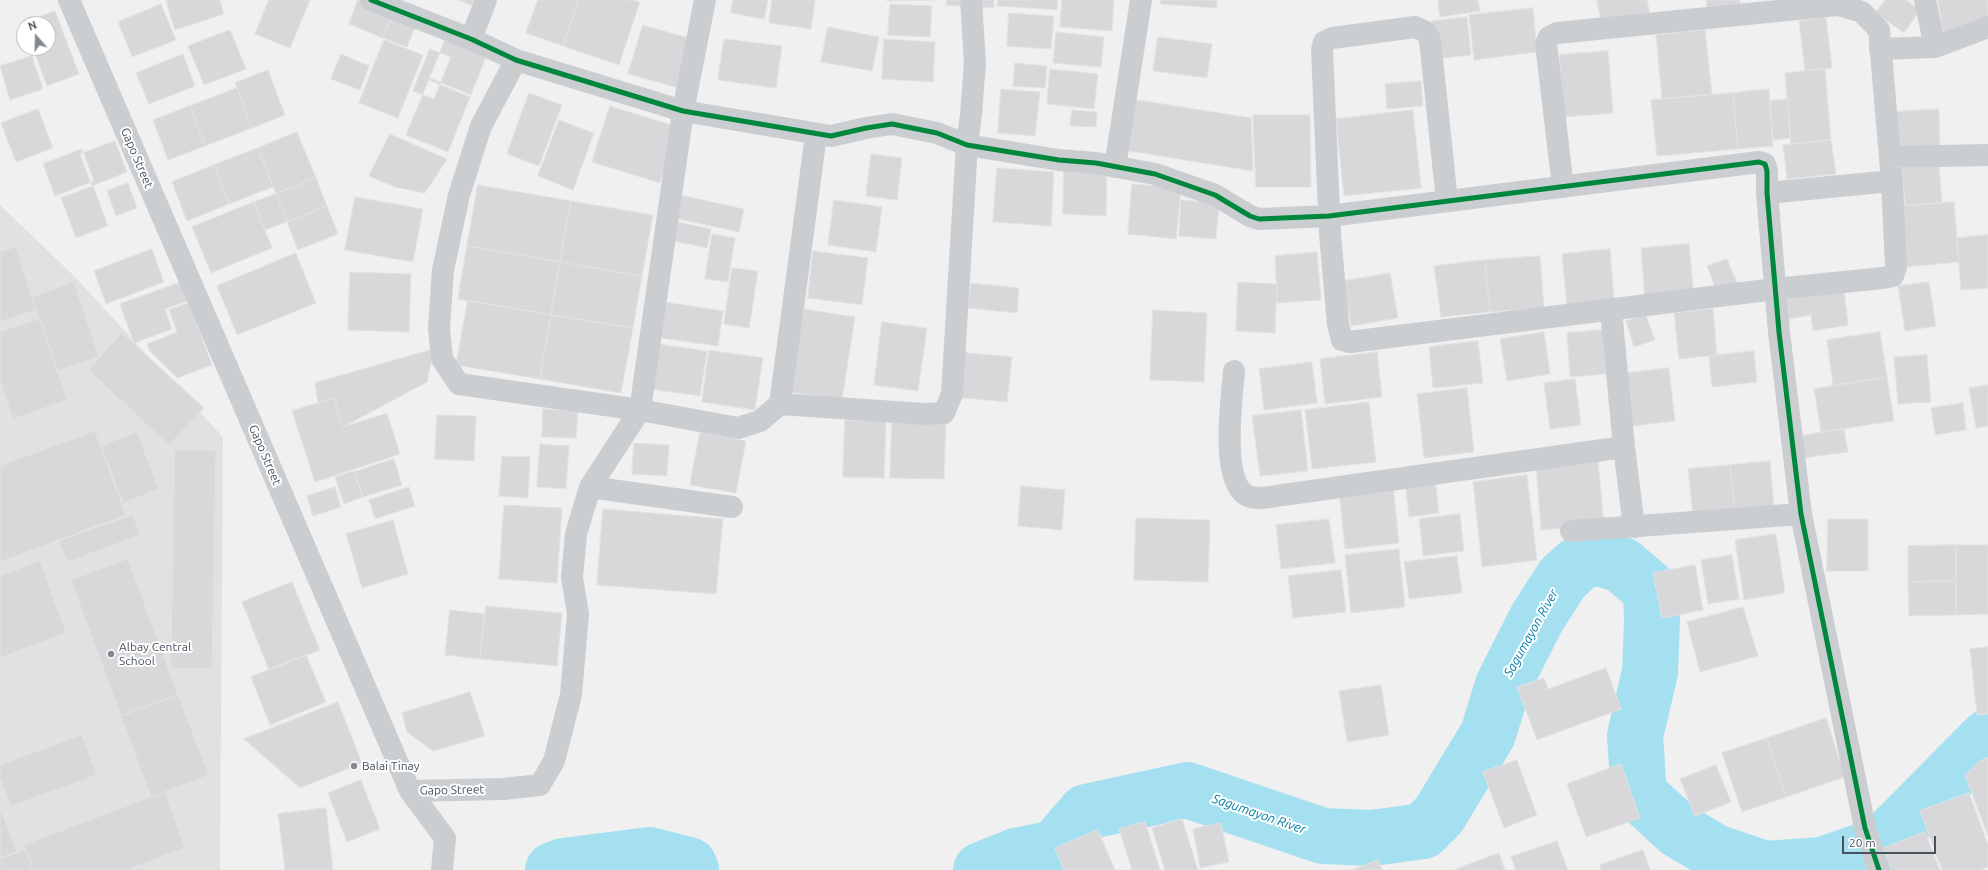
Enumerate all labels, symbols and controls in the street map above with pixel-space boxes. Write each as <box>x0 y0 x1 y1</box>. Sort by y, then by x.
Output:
north arrow <box>16 16 56 56</box>
text: N <box>26 19 38 33</box>
street label: Gapo Street <box>118 126 156 190</box>
street label: Gapo Street <box>246 423 284 487</box>
water label: Sagumayon River <box>1500 586 1562 680</box>
place label: Albay Central School <box>119 640 191 668</box>
marker: Albay Central School <box>106 649 116 659</box>
place label: Balai Tinay <box>362 759 419 773</box>
marker: Balai Tinay <box>349 761 359 771</box>
street label: Gapo Street <box>420 782 484 798</box>
water label: Sagumayon River <box>1210 791 1308 837</box>
scale bar <box>1844 828 1938 854</box>
text: 20 m <box>1849 836 1876 849</box>

